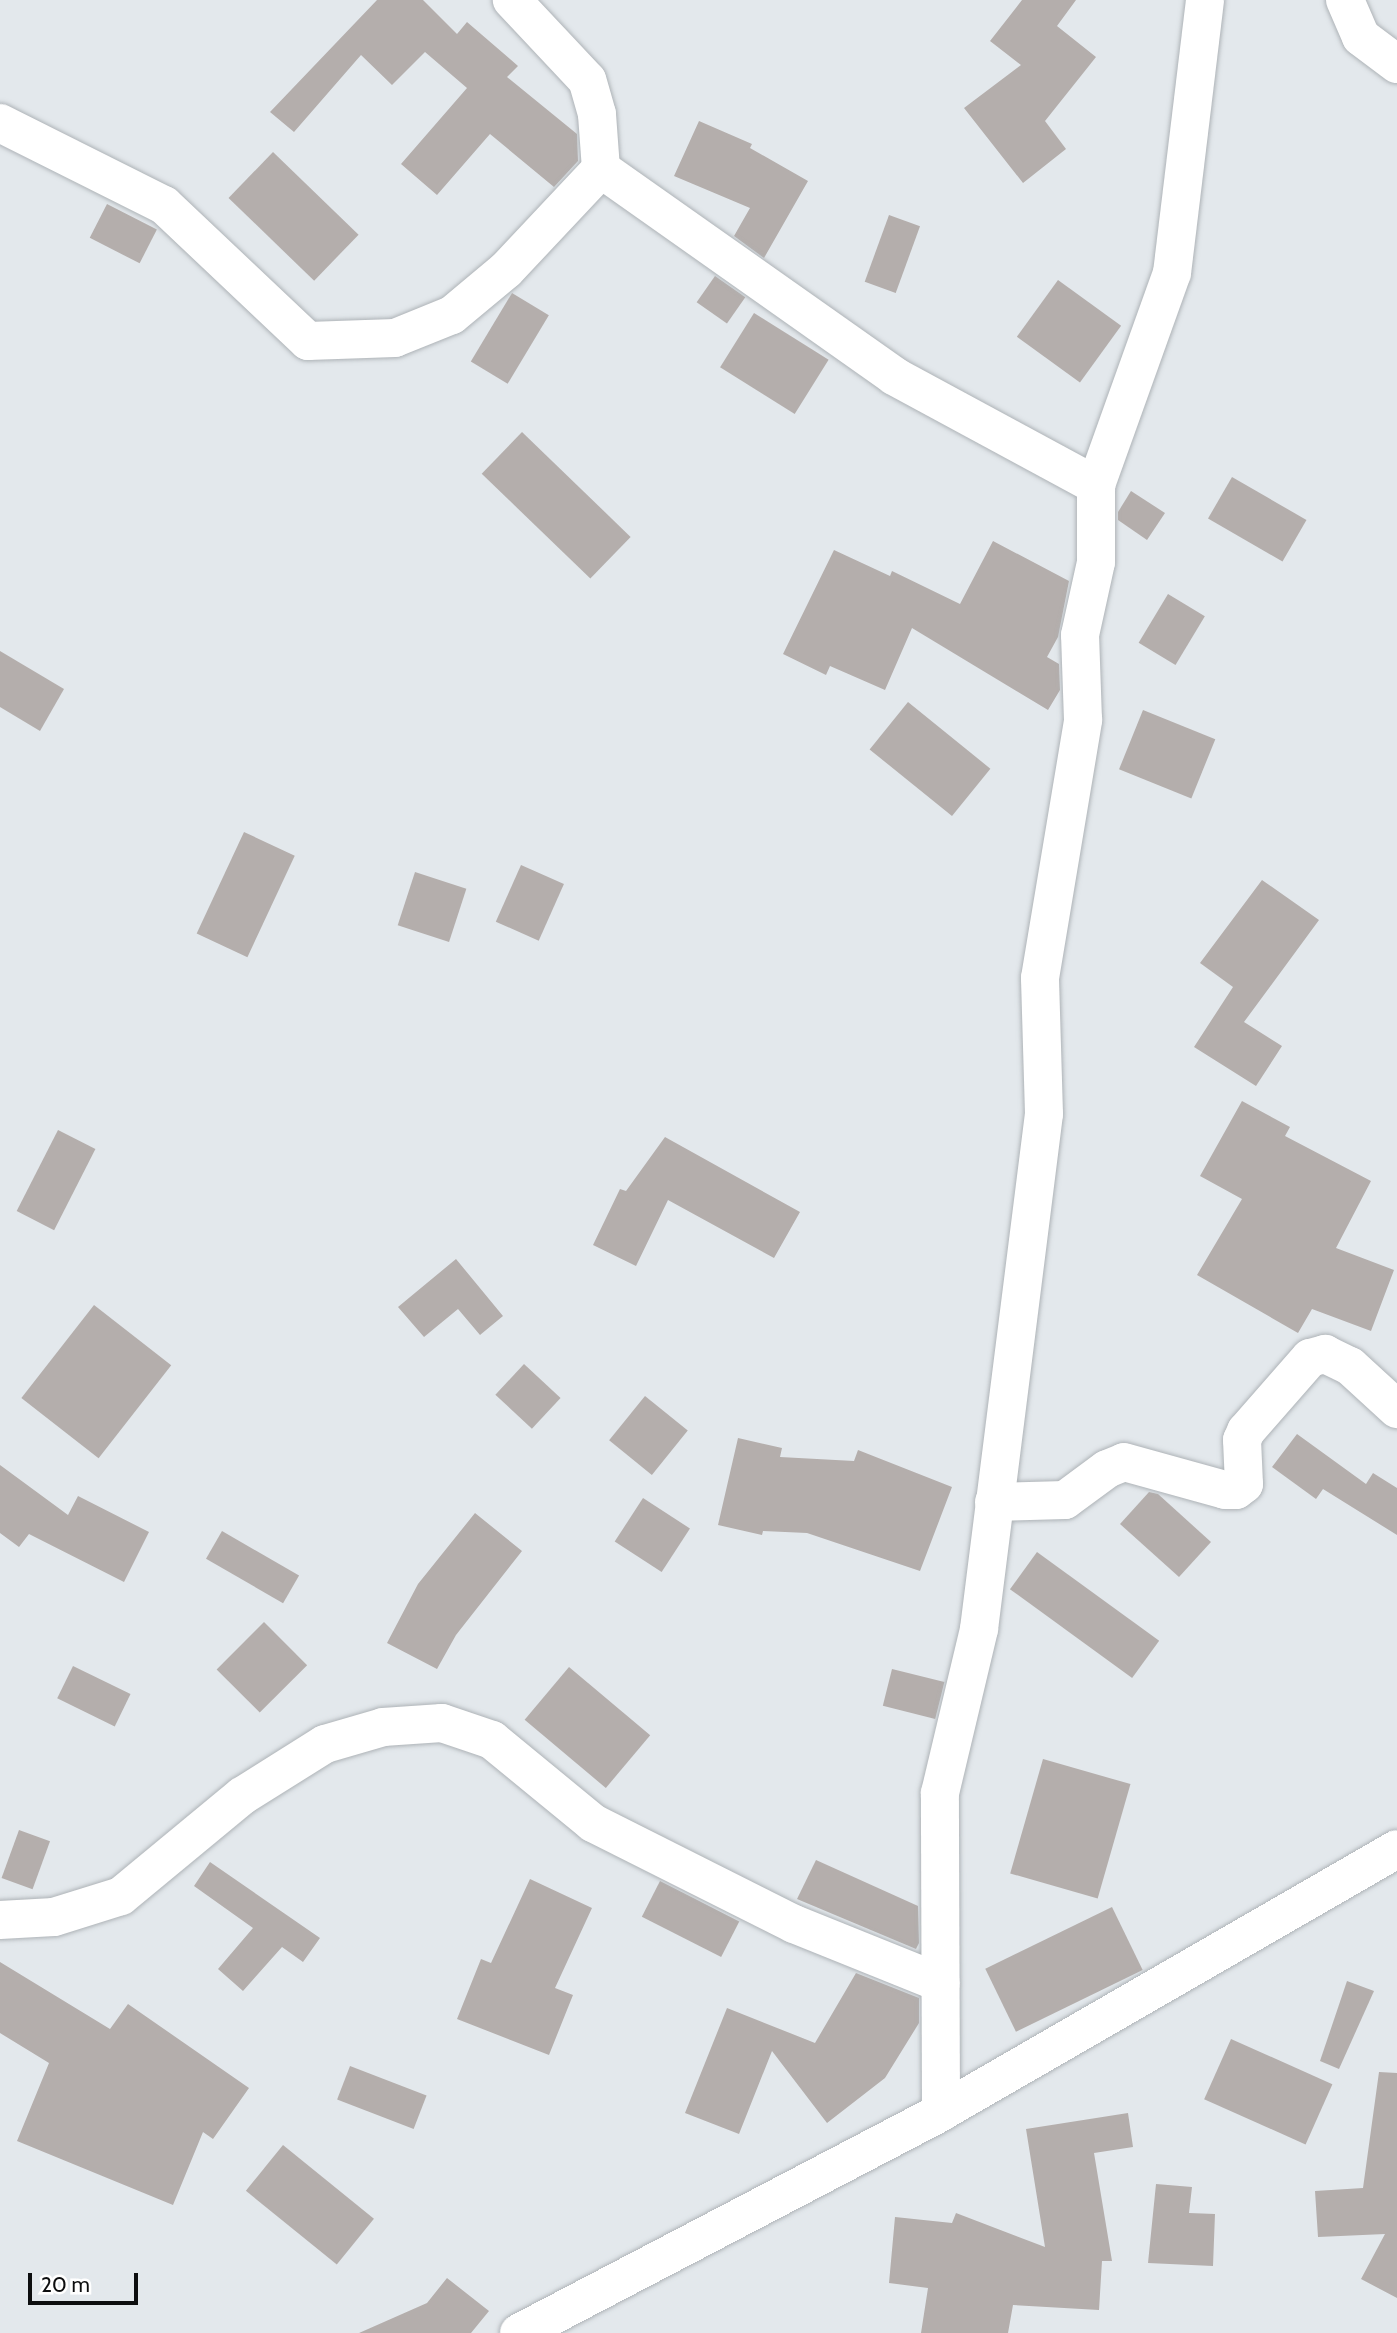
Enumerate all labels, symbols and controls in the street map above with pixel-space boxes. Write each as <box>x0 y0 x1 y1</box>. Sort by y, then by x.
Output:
scale bar <box>32 2260 142 2304</box>
text: 20 m <box>41 2272 90 2297</box>

